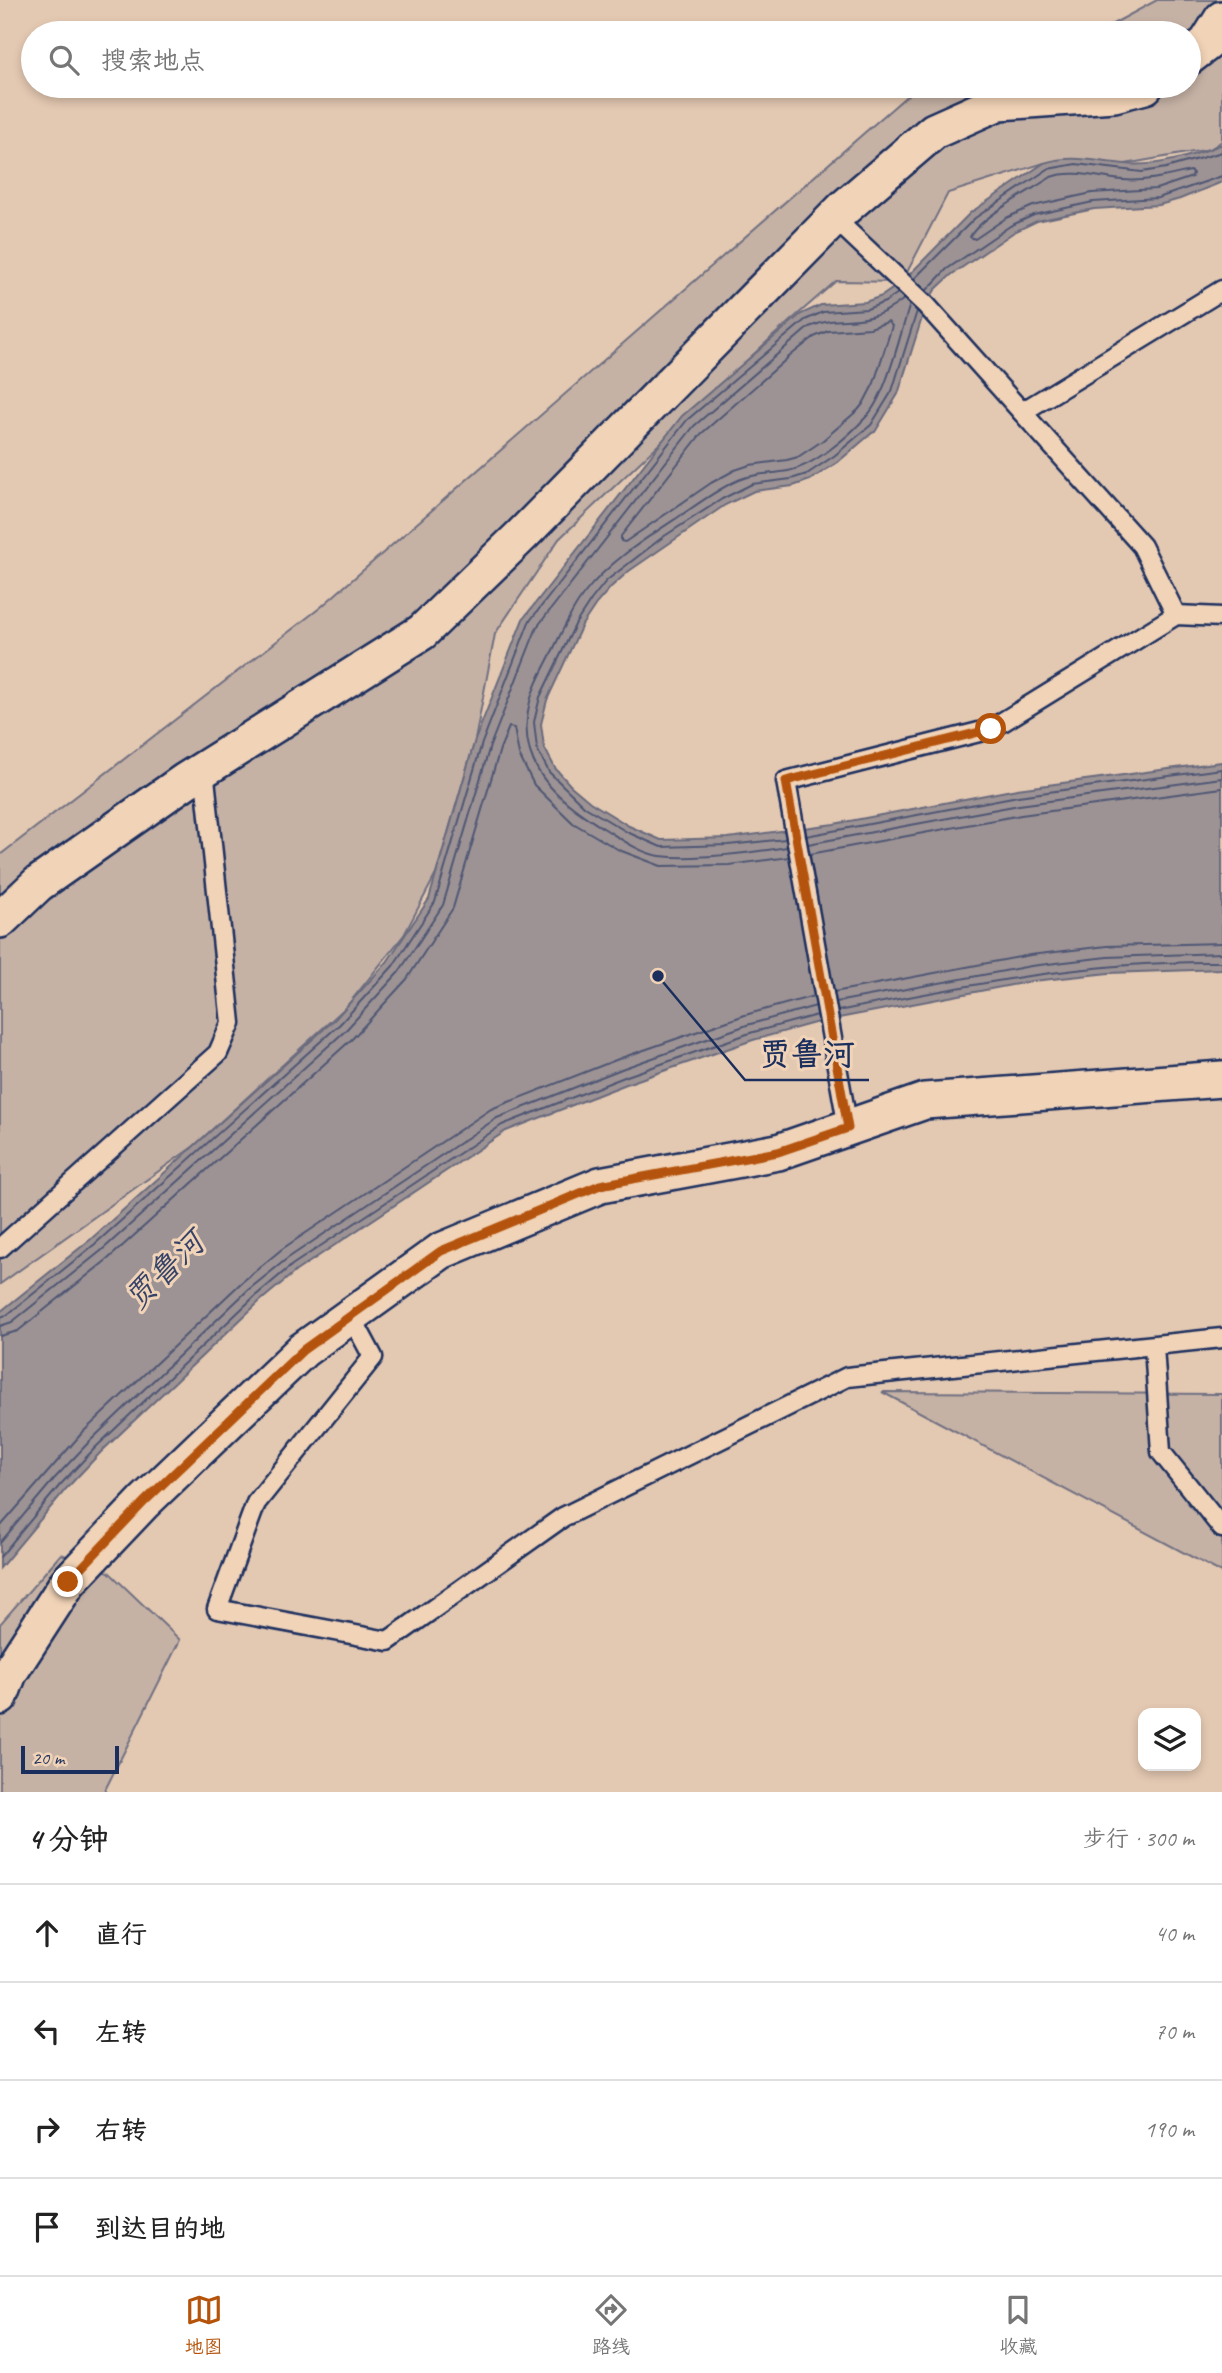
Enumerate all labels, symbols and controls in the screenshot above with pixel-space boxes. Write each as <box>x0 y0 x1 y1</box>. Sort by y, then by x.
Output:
search box <box>21 21 1201 98</box>
icon: search <box>45 41 83 79</box>
text: 搜索地点 <box>101 44 205 77</box>
route start <box>975 713 1006 744</box>
callout: 贾鲁河 <box>745 1027 869 1080</box>
text: 贾鲁河 <box>759 1034 855 1075</box>
water label: 贾鲁河 <box>116 1219 217 1318</box>
route end <box>52 1566 83 1597</box>
map controls <box>1138 1708 1201 1771</box>
button: layers <box>1138 1708 1201 1771</box>
scale bar <box>21 1743 119 1775</box>
text: 20 m <box>32 1746 64 1770</box>
text: 4 分钟 <box>28 1820 109 1858</box>
text: 步行 · 300 m <box>1083 1824 1194 1853</box>
icon: ahead <box>28 1914 66 1952</box>
text: 直行 <box>95 1918 147 1951</box>
text: 40 m <box>1155 1919 1194 1948</box>
icon: left <box>28 2012 66 2050</box>
text: 左转 <box>95 2016 147 2049</box>
text: 70 m <box>1155 2017 1194 2046</box>
icon: right <box>28 2110 66 2148</box>
text: 右转 <box>95 2114 147 2147</box>
text: 190 m <box>1145 2115 1194 2144</box>
icon: arrive <box>28 2208 66 2246</box>
text: 到达目的地 <box>95 2212 225 2245</box>
tab: 地图 <box>185 2291 223 2359</box>
tab: 路线 <box>592 2291 630 2359</box>
tab: 收藏 <box>999 2291 1037 2359</box>

